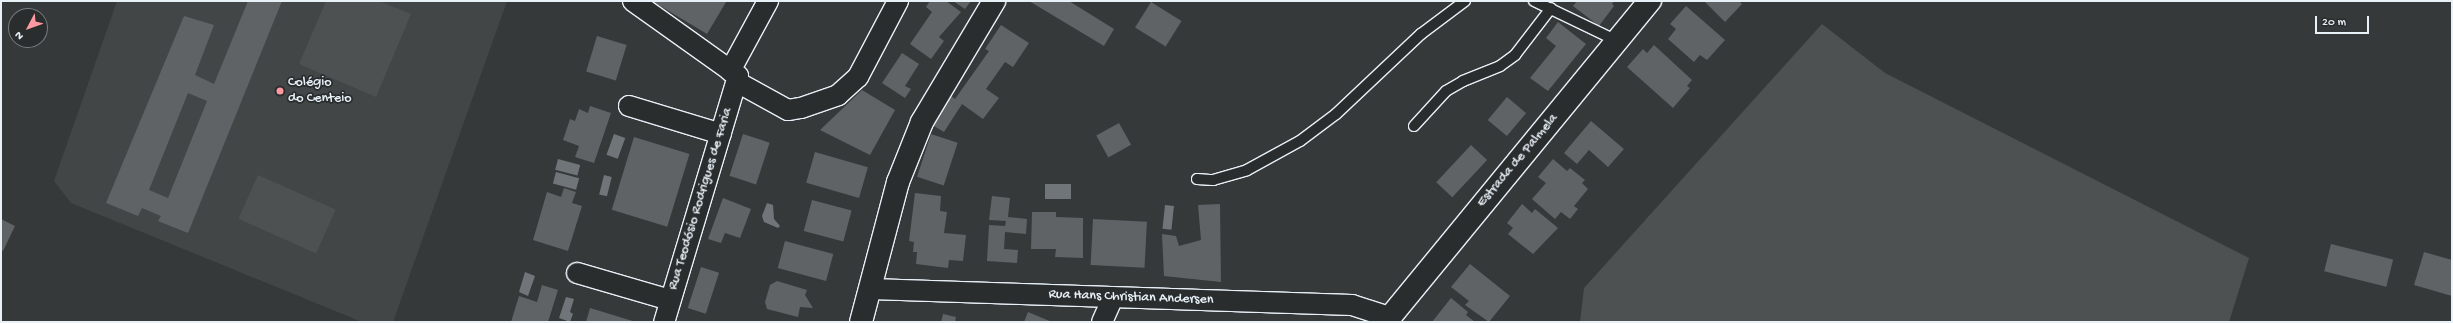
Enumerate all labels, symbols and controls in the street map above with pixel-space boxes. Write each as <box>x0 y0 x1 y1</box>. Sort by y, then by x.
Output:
north arrow <box>8 8 48 48</box>
scale bar <box>2317 8 2371 34</box>
text: 20 m <box>2322 16 2346 30</box>
text: N <box>13 29 27 42</box>
place label: Colégio do Centeio <box>288 75 351 108</box>
marker: Colégio do Centeio <box>275 86 285 96</box>
street label: Rua Teodósio Rodrigues de Faria <box>665 106 737 292</box>
street label: Estrada de Palmela <box>1474 111 1562 211</box>
street label: Rua Hans Christian Andersen <box>1048 287 1214 309</box>

